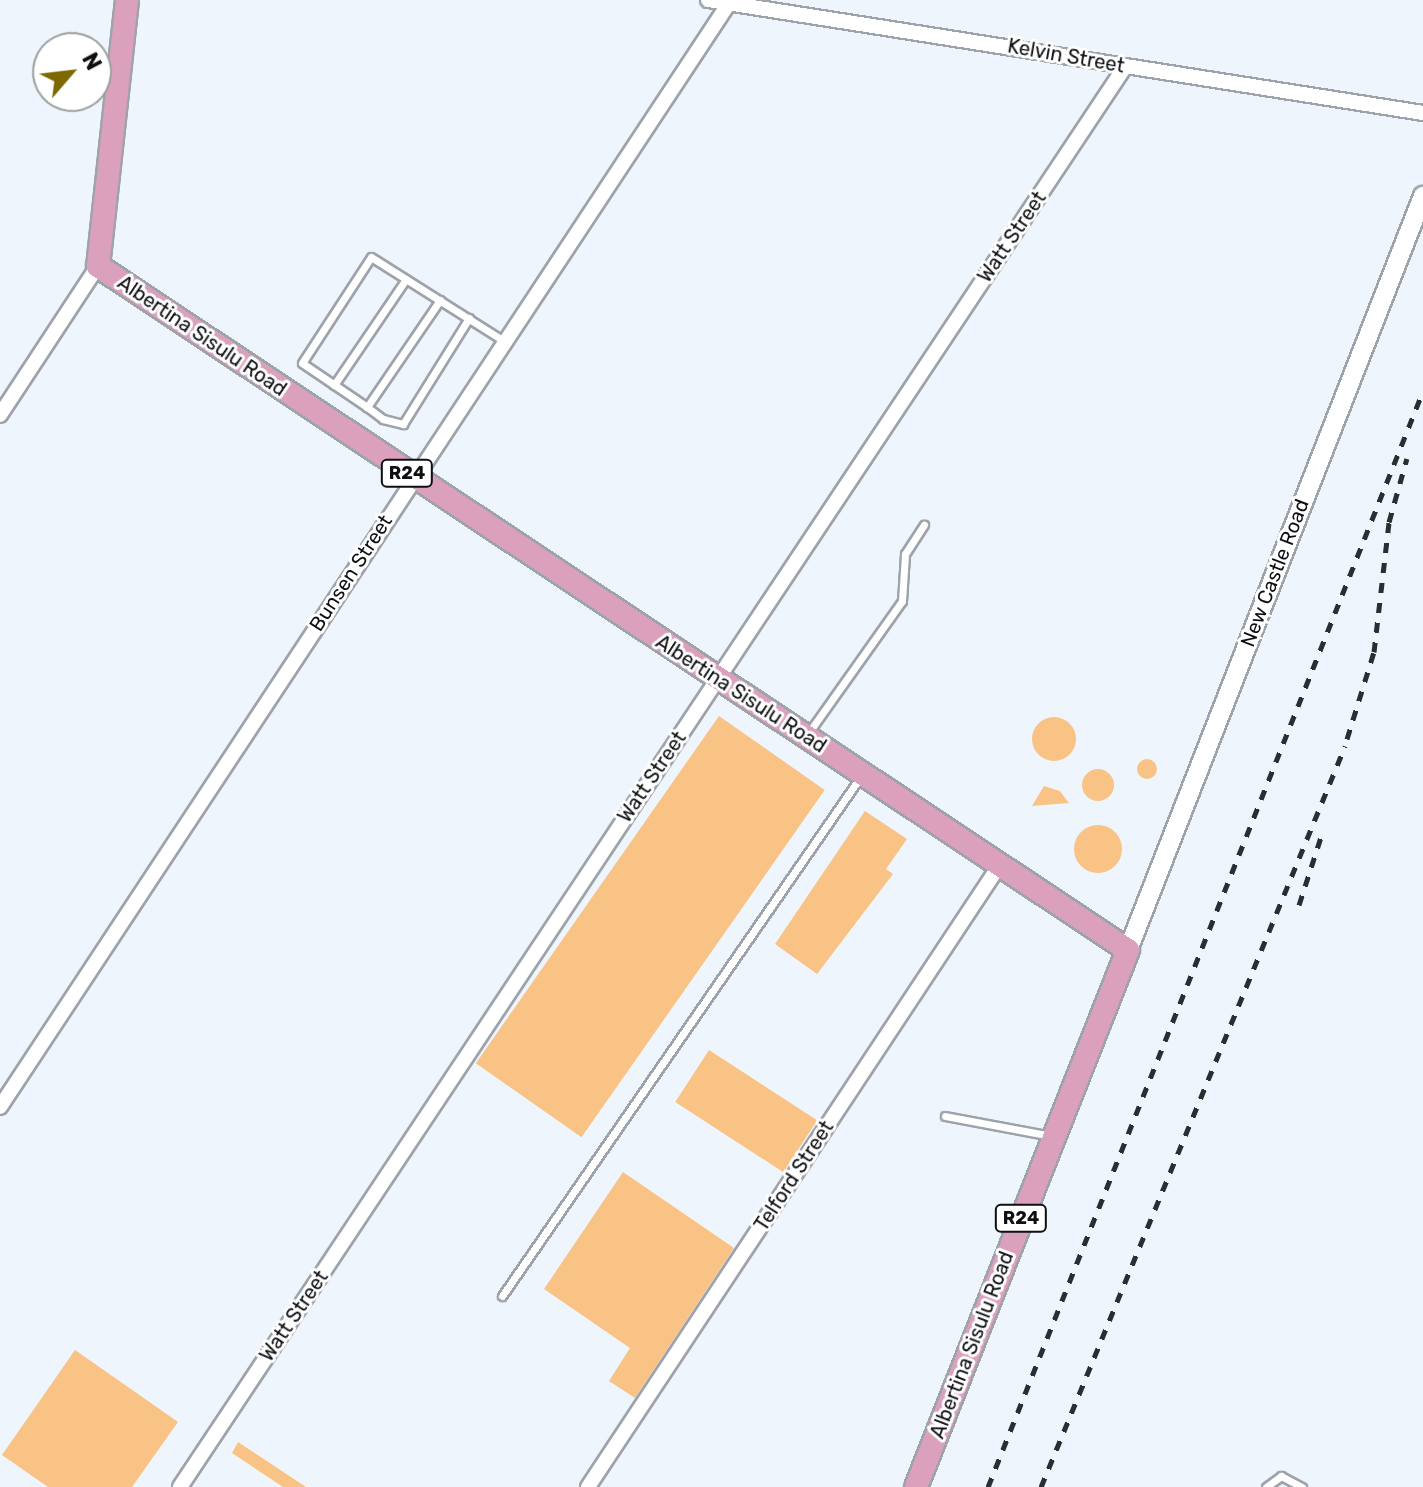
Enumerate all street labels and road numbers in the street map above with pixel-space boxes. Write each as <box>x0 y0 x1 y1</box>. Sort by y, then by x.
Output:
street label: Kelvin Street <box>1006 34 1126 78</box>
street label: Watt Street <box>973 187 1051 287</box>
street label: Albertina Sisulu Road <box>113 271 291 401</box>
road number: R24 <box>379 459 435 487</box>
street label: New Castle Road <box>1236 496 1314 650</box>
street label: Bunsen Street <box>305 510 397 636</box>
street label: Albertina Sisulu Road <box>651 630 831 758</box>
street label: Watt Street <box>613 727 691 827</box>
street label: Telford Street <box>749 1116 839 1236</box>
road number: R24 <box>993 1204 1049 1232</box>
street label: Albertina Sisulu Road <box>925 1248 1019 1442</box>
street label: Watt Street <box>255 1266 333 1366</box>

